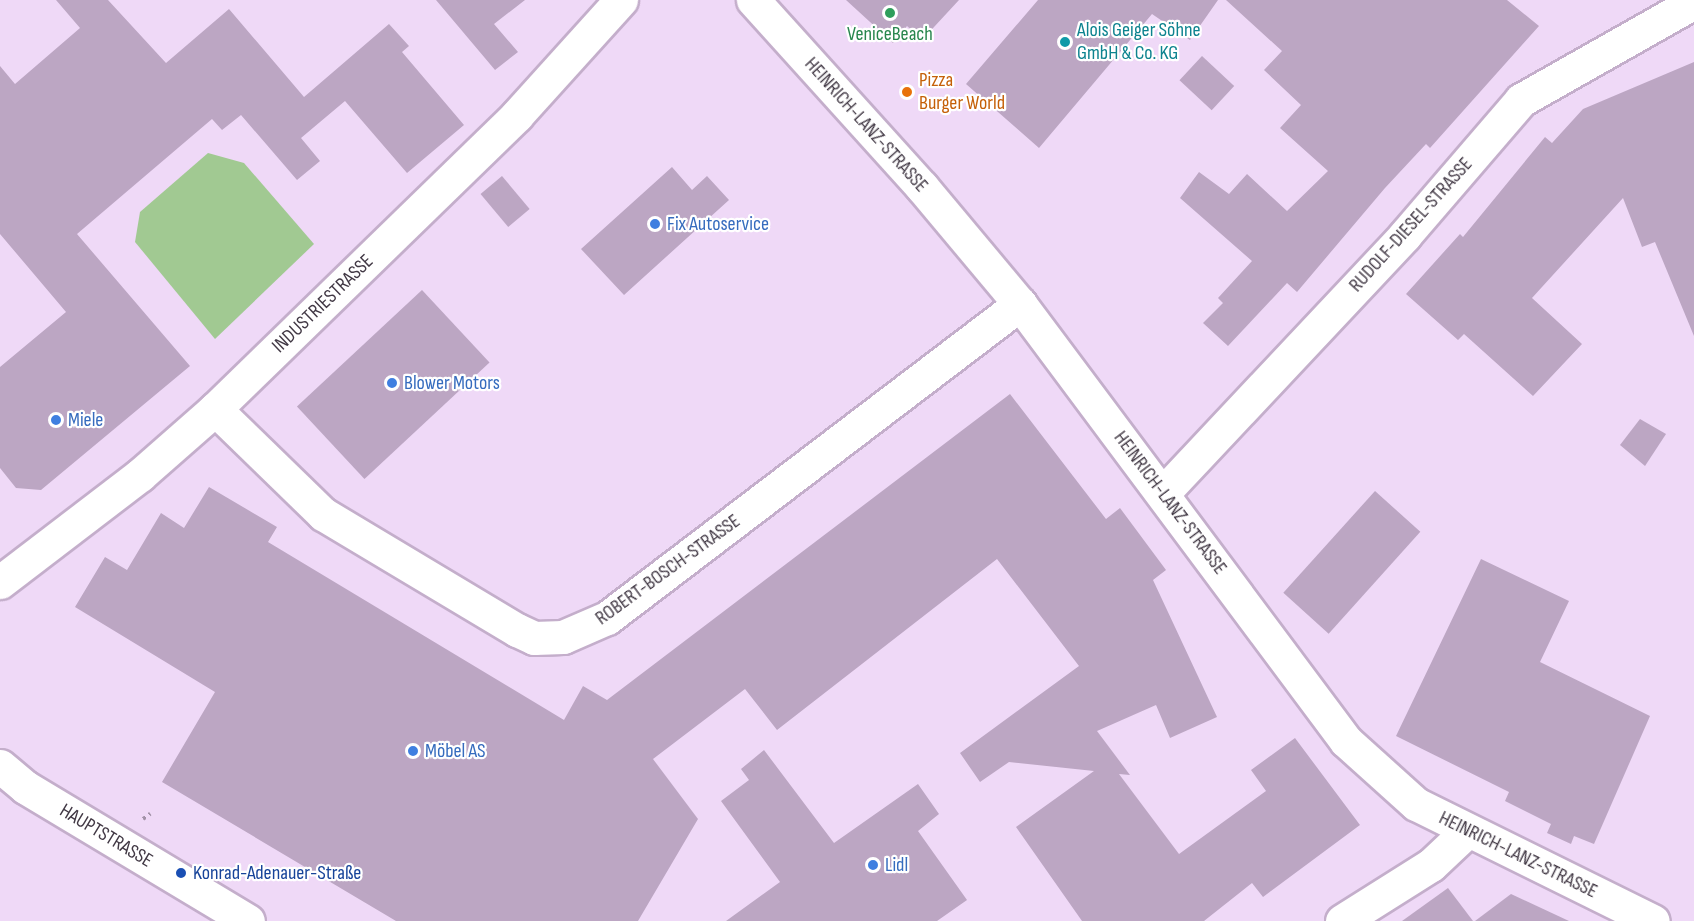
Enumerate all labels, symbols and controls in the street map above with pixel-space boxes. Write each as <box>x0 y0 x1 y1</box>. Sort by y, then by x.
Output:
marker: VeniceBeach <box>883 6 897 20</box>
place label: Alois Geiger Söhne GmbH & Co. KG <box>1077 19 1201 66</box>
place label: VeniceBeach <box>847 22 933 46</box>
marker: Alois Geiger Söhne GmbH & Co. KG <box>1058 35 1072 49</box>
street label: HEINRICH-LANZ-STRASSE <box>799 53 933 197</box>
place label: Pizza Burger World <box>919 68 1005 115</box>
marker: Pizza Burger World <box>900 85 914 99</box>
street label: RUDOLF-DIESEL-STRASSE <box>1344 153 1478 297</box>
place label: Fix Autoservice <box>667 212 769 236</box>
marker: Fix Autoservice <box>648 217 662 231</box>
street label: INDUSTRIESTRASSE <box>267 250 379 358</box>
place label: Blower Motors <box>404 371 500 395</box>
marker: Blower Motors <box>385 376 399 390</box>
place label: Miele <box>68 408 103 432</box>
marker: Miele <box>49 413 63 427</box>
street label: HEINRICH-LANZ-STRASSE <box>1108 427 1232 579</box>
street label: ROBERT-BOSCH-STRASSE <box>591 509 745 631</box>
place label: Möbel AS <box>425 739 486 763</box>
marker: Möbel AS <box>406 744 420 758</box>
street label: HAUPTSTRASSE <box>55 799 157 873</box>
street label: HEINRICH-LANZ-STRASSE <box>1435 806 1601 904</box>
place label: Lidl <box>885 853 908 877</box>
marker: Lidl <box>866 858 880 872</box>
place label: Konrad-Adenauer-Straße <box>193 861 361 885</box>
marker: Konrad-Adenauer-Straße <box>174 866 188 880</box>

